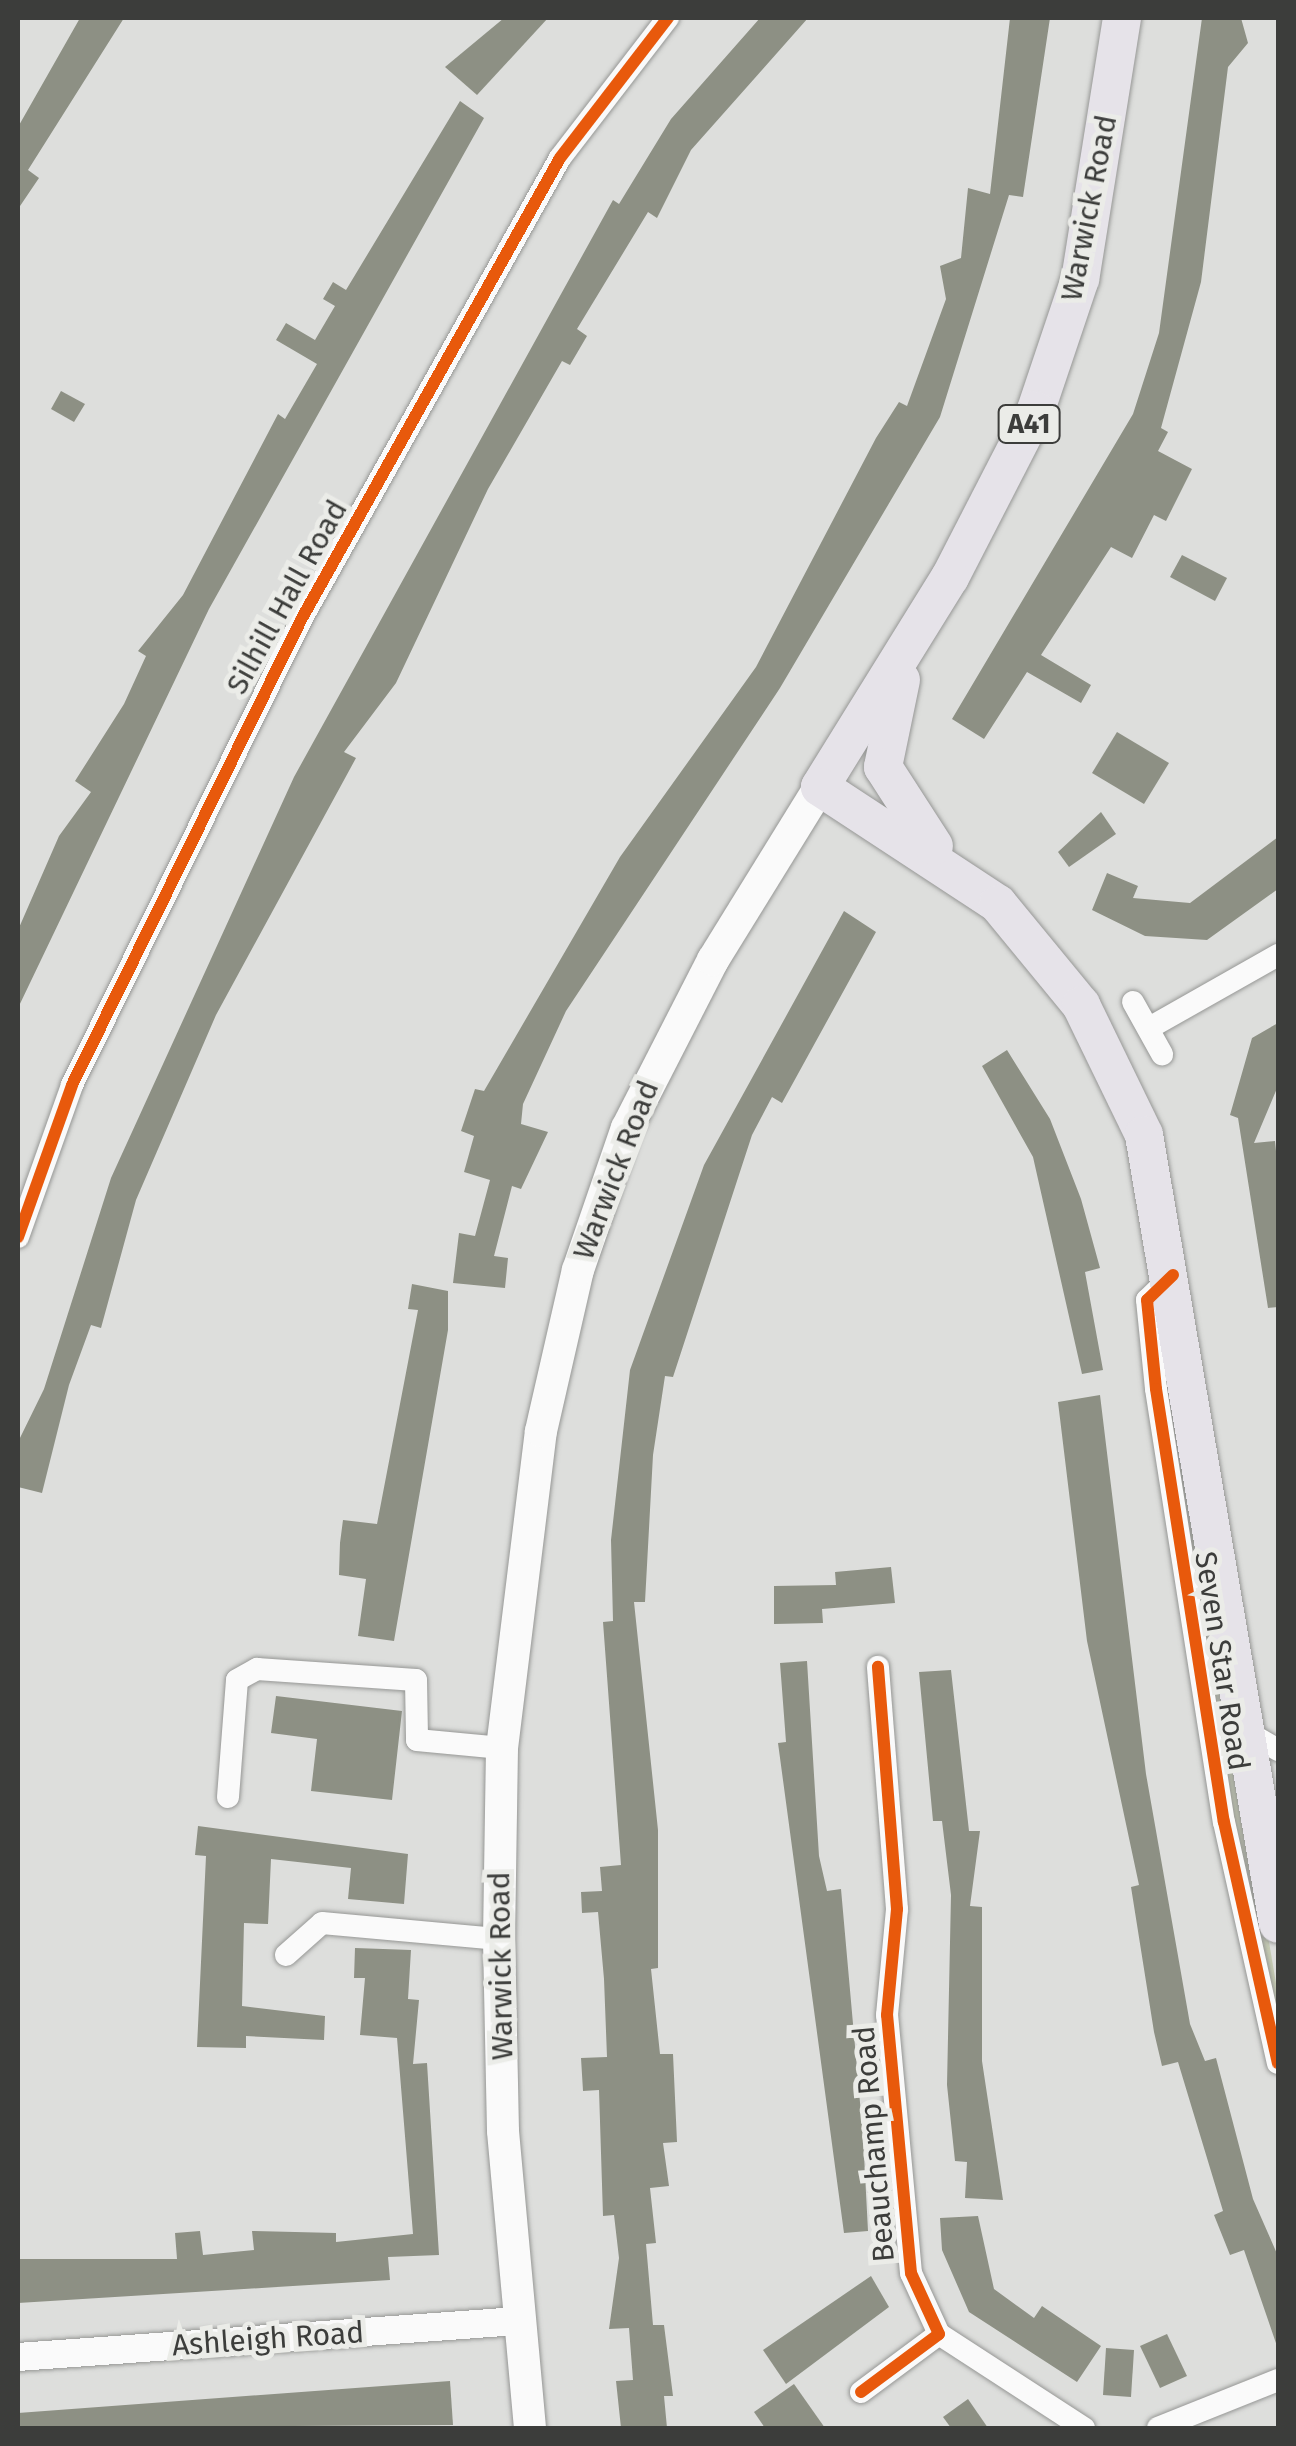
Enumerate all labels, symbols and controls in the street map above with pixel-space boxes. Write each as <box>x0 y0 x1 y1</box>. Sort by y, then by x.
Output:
street label: Warwick Road <box>1053 112 1125 304</box>
road number: A41 <box>996 401 1062 447</box>
street label: Silhill Hall Road <box>219 494 355 700</box>
street label: Warwick Road <box>565 1076 667 1264</box>
street label: Seven Star Road <box>1187 1549 1257 1773</box>
street label: Warwick Road <box>481 1871 521 2061</box>
street label: Beauchamp Road <box>846 2024 902 2264</box>
street label: Ashleigh Road <box>171 2314 365 2364</box>

